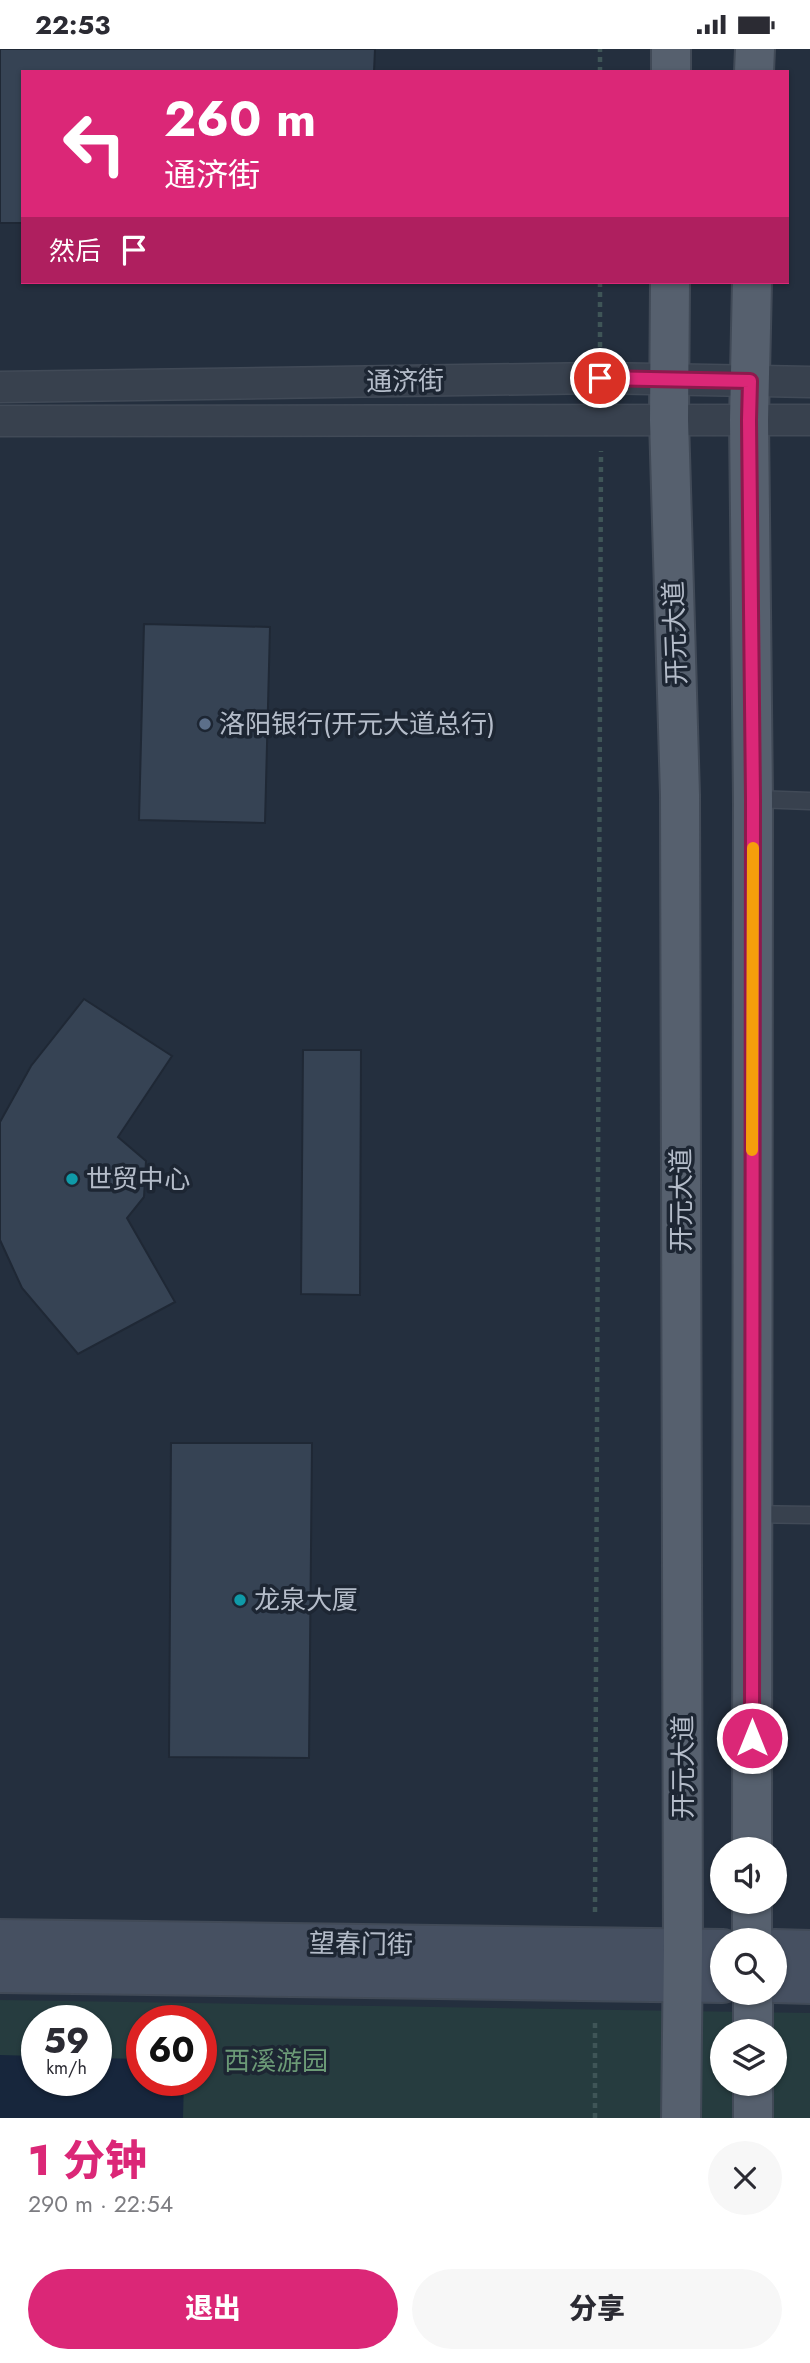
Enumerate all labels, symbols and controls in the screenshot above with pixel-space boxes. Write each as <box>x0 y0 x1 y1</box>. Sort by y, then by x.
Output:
text: 22:53 <box>35 6 110 44</box>
text: 260 m <box>164 84 316 154</box>
icon: left <box>49 98 140 189</box>
text: 通济街 <box>164 152 260 198</box>
icon: arrive <box>115 231 153 269</box>
text: 然后 <box>49 232 101 270</box>
pin <box>570 348 630 408</box>
icon: arrive <box>581 359 619 397</box>
street label: 通济街 <box>366 361 444 401</box>
street label: 开元大道 <box>654 580 696 686</box>
place label: 洛阳银行(开元大道总行) <box>219 705 495 743</box>
marker: 洛阳银行(开元大道总行) <box>197 716 213 732</box>
street label: 开元大道 <box>662 1148 700 1252</box>
place label: 世贸中心 <box>86 1160 190 1198</box>
marker: 世贸中心 <box>64 1171 80 1187</box>
place label: 龙泉大厦 <box>254 1581 358 1619</box>
marker: 龙泉大厦 <box>232 1592 248 1608</box>
position arrow <box>715 1701 789 1775</box>
street label: 开元大道 <box>664 1715 702 1819</box>
map controls <box>710 1837 787 2096</box>
button: sound <box>710 1837 787 1914</box>
street label: 望春门街 <box>309 1924 413 1964</box>
button: search <box>710 1928 787 2005</box>
speed limit sign: 60 <box>126 2005 217 2096</box>
text: 59 <box>44 2016 90 2066</box>
button: layers <box>710 2019 787 2096</box>
park label: 西溪游园 <box>224 2042 328 2080</box>
text: km/h <box>46 2055 87 2081</box>
text: 1 分钟 <box>28 2130 147 2191</box>
button: close <box>708 2141 782 2215</box>
text: 290 m · 22:54 <box>28 2187 173 2221</box>
button: 退出 <box>28 2269 398 2349</box>
button: 分享 <box>412 2269 782 2349</box>

